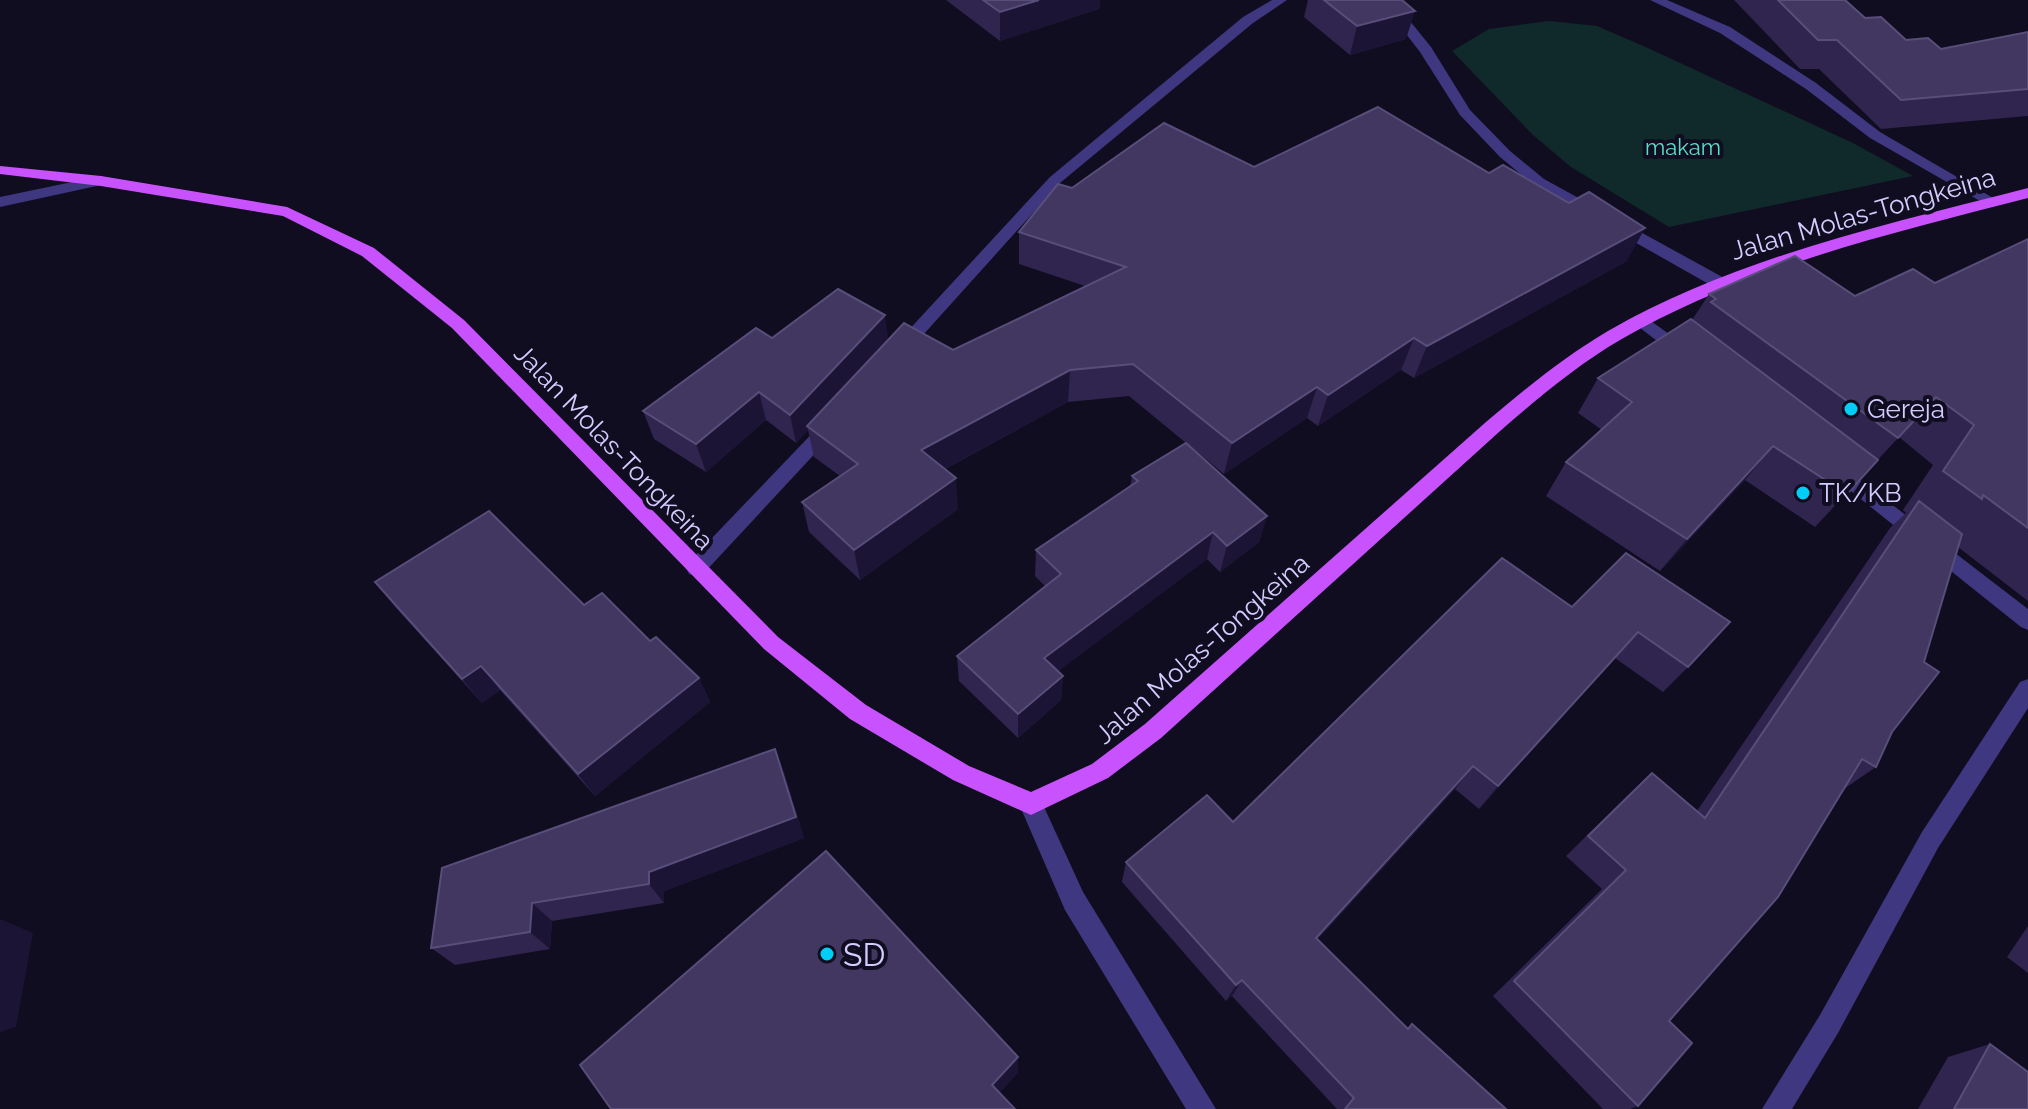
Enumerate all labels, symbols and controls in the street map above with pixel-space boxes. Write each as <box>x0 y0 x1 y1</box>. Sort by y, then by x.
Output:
park label: makam <box>1645 134 1721 160</box>
street label: Jalan Molas-Tongkeina <box>1727 162 1999 266</box>
street label: Jalan Molas-Tongkeina <box>508 338 720 556</box>
place label: Gereja <box>1867 394 1945 424</box>
marker: Gereja <box>1842 400 1860 418</box>
place label: TK/KB <box>1819 478 1902 508</box>
marker: TK/KB <box>1794 484 1812 502</box>
street label: Jalan Molas-Tongkeina <box>1089 548 1315 750</box>
place label: SD <box>843 936 885 973</box>
marker: SD <box>818 945 836 963</box>

